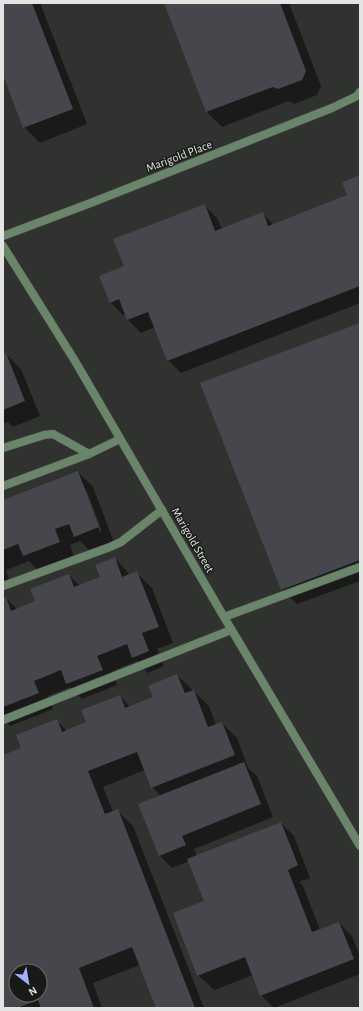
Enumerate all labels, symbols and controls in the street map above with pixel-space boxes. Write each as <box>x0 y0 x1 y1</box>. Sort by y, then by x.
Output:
street label: Marigold Place <box>144 138 214 174</box>
street label: Marigold Street <box>170 506 216 575</box>
north arrow <box>8 963 48 1003</box>
text: N <box>27 984 39 998</box>

